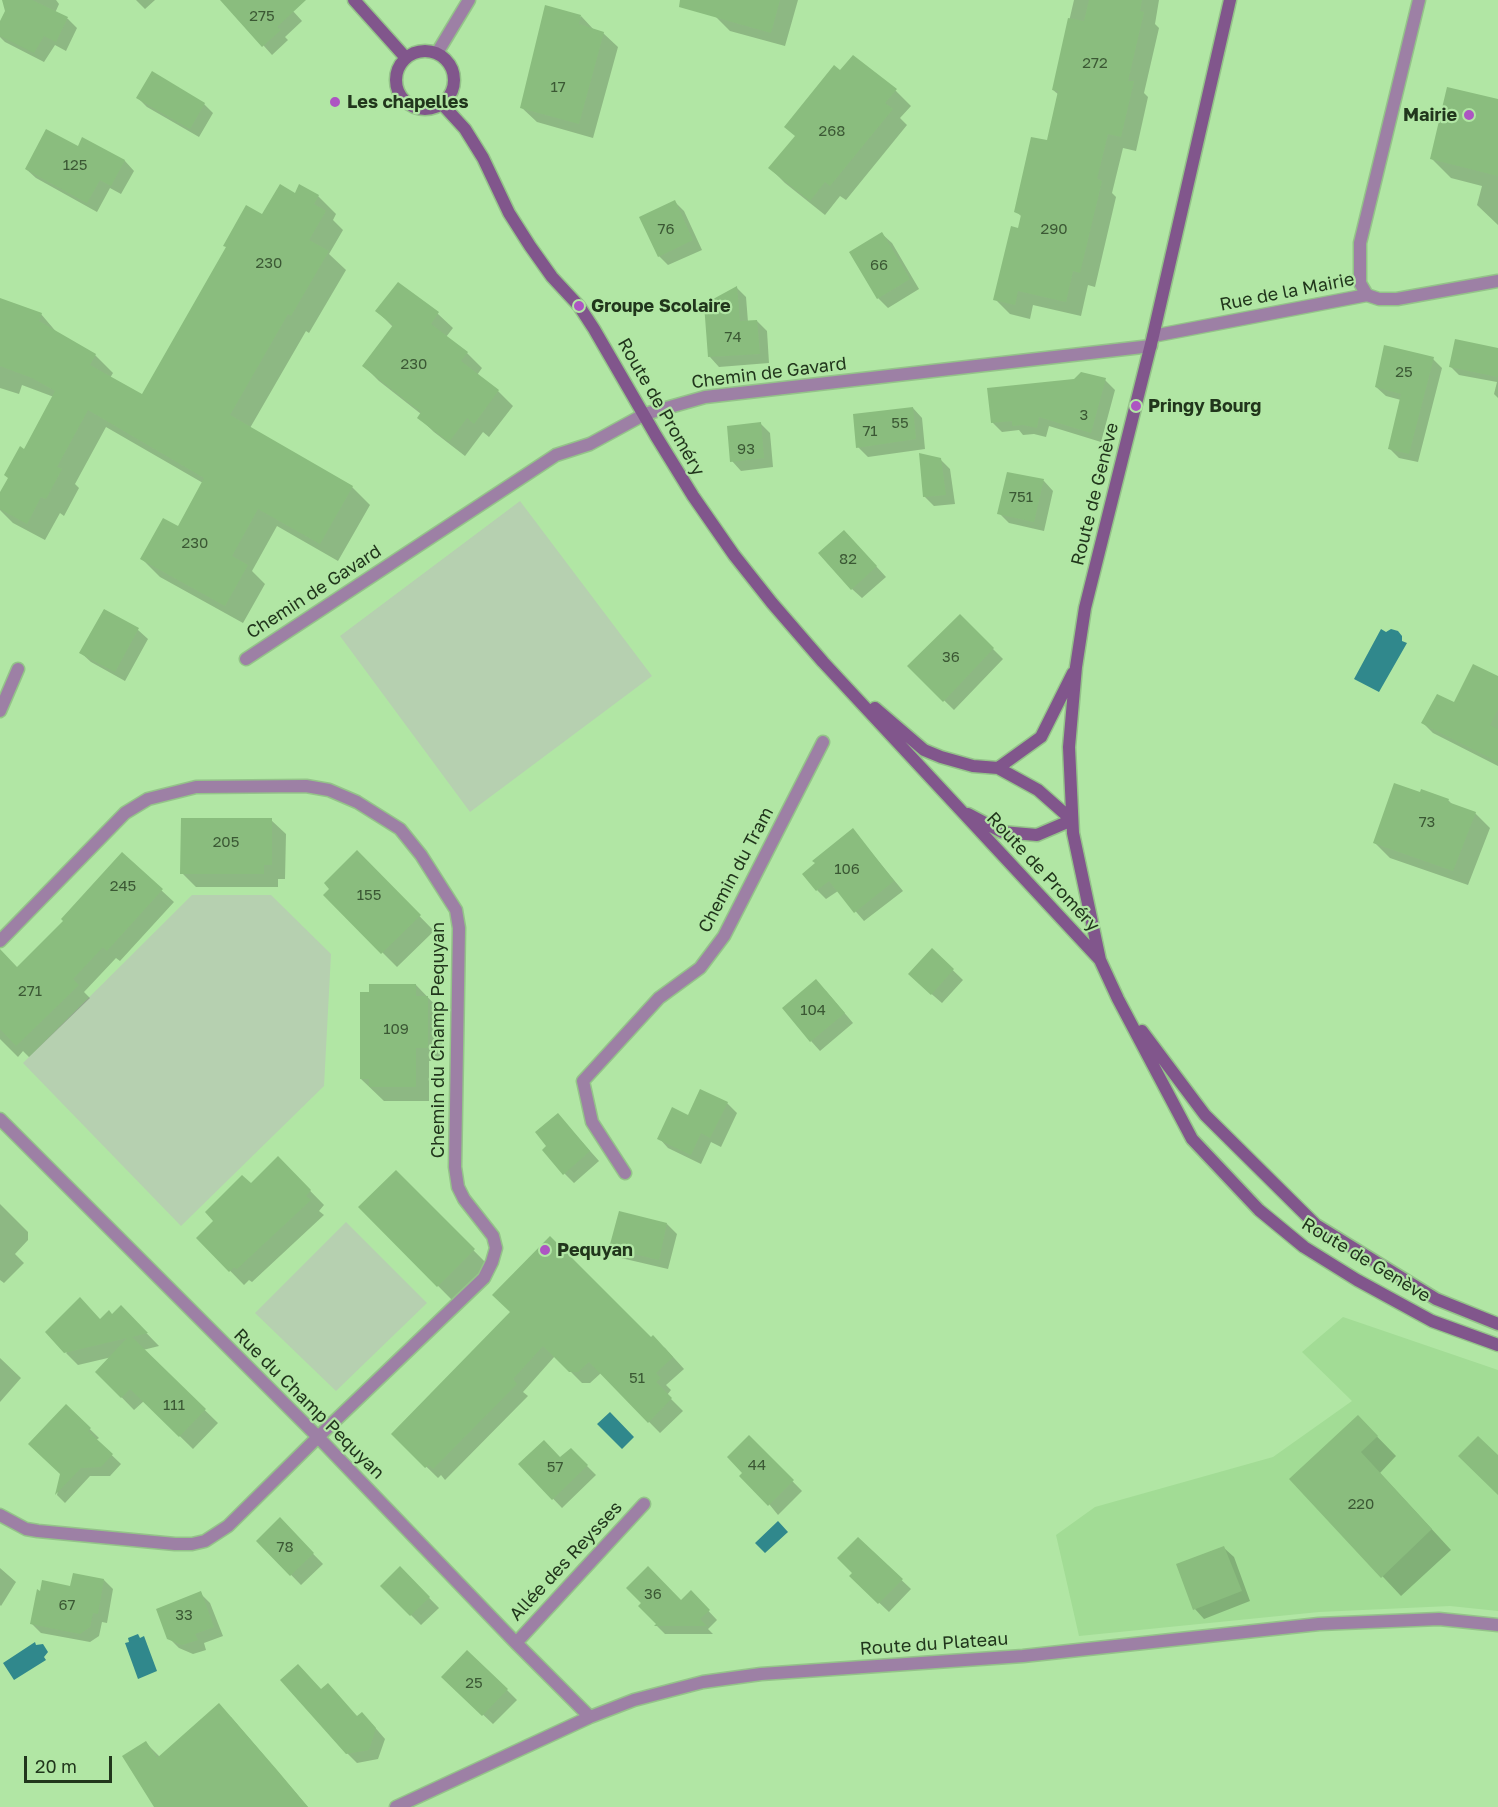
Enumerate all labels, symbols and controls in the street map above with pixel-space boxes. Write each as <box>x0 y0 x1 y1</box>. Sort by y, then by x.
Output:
house number: 275 <box>249 7 275 25</box>
house number: 272 <box>1082 54 1108 72</box>
house number: 17 <box>550 78 566 96</box>
place label: Les chapelles <box>347 91 469 113</box>
marker: Les chapelles <box>328 95 342 109</box>
place label: Mairie <box>1403 104 1457 126</box>
marker: Mairie <box>1462 108 1476 122</box>
house number: 268 <box>819 122 845 140</box>
house number: 125 <box>63 156 87 174</box>
house number: 76 <box>657 220 675 238</box>
house number: 290 <box>1040 220 1068 238</box>
house number: 230 <box>256 254 282 272</box>
house number: 66 <box>870 256 888 274</box>
street label: Rue de la Mairie <box>1218 268 1356 316</box>
place label: Groupe Scolaire <box>591 295 731 317</box>
marker: Groupe Scolaire <box>572 299 586 313</box>
house number: 74 <box>724 328 742 346</box>
street label: Route de Proméry <box>613 334 709 480</box>
street label: Chemin de Gavard <box>690 353 848 393</box>
house number: 230 <box>401 355 427 373</box>
house number: 25 <box>1395 363 1413 381</box>
place label: Pringy Bourg <box>1148 395 1261 417</box>
marker: Pringy Bourg <box>1129 399 1143 413</box>
house number: 3 <box>1080 406 1088 424</box>
house number: 55 <box>891 414 909 432</box>
street label: Route de Genève <box>1067 420 1123 568</box>
house number: 71 <box>862 422 878 440</box>
house number: 93 <box>737 440 755 458</box>
house number: 751 <box>1009 488 1033 506</box>
house number: 230 <box>182 534 208 552</box>
street label: Chemin de Gavard <box>243 540 385 644</box>
house number: 82 <box>839 550 857 568</box>
house number: 36 <box>942 648 960 666</box>
street label: Chemin du Tram <box>694 804 778 936</box>
street label: Route de Proméry <box>982 808 1104 936</box>
house number: 73 <box>1419 813 1435 831</box>
house number: 205 <box>213 833 239 851</box>
house number: 106 <box>834 860 860 878</box>
house number: 245 <box>110 877 136 895</box>
house number: 155 <box>357 886 381 904</box>
street label: Chemin du Champ Pequyan <box>427 922 449 1158</box>
house number: 271 <box>18 982 42 1000</box>
house number: 104 <box>800 1001 826 1019</box>
house number: 109 <box>383 1020 409 1038</box>
street label: Route de Genève <box>1298 1213 1434 1307</box>
place label: Pequyan <box>557 1239 633 1261</box>
marker: Pequyan <box>538 1243 552 1257</box>
street label: Rue du Champ Pequyan <box>229 1324 389 1484</box>
house number: 51 <box>629 1369 645 1387</box>
house number: 111 <box>163 1396 185 1414</box>
house number: 44 <box>748 1456 766 1474</box>
house number: 57 <box>547 1458 563 1476</box>
house number: 220 <box>1348 1495 1374 1513</box>
street label: Allée des Reysses <box>505 1497 627 1625</box>
house number: 78 <box>276 1538 294 1556</box>
house number: 36 <box>644 1585 662 1603</box>
house number: 67 <box>58 1596 76 1614</box>
house number: 33 <box>175 1606 193 1624</box>
street label: Route du Plateau <box>859 1628 1009 1660</box>
house number: 25 <box>465 1674 483 1692</box>
scale bar <box>27 1744 116 1782</box>
text: 20 m <box>35 1755 77 1777</box>

